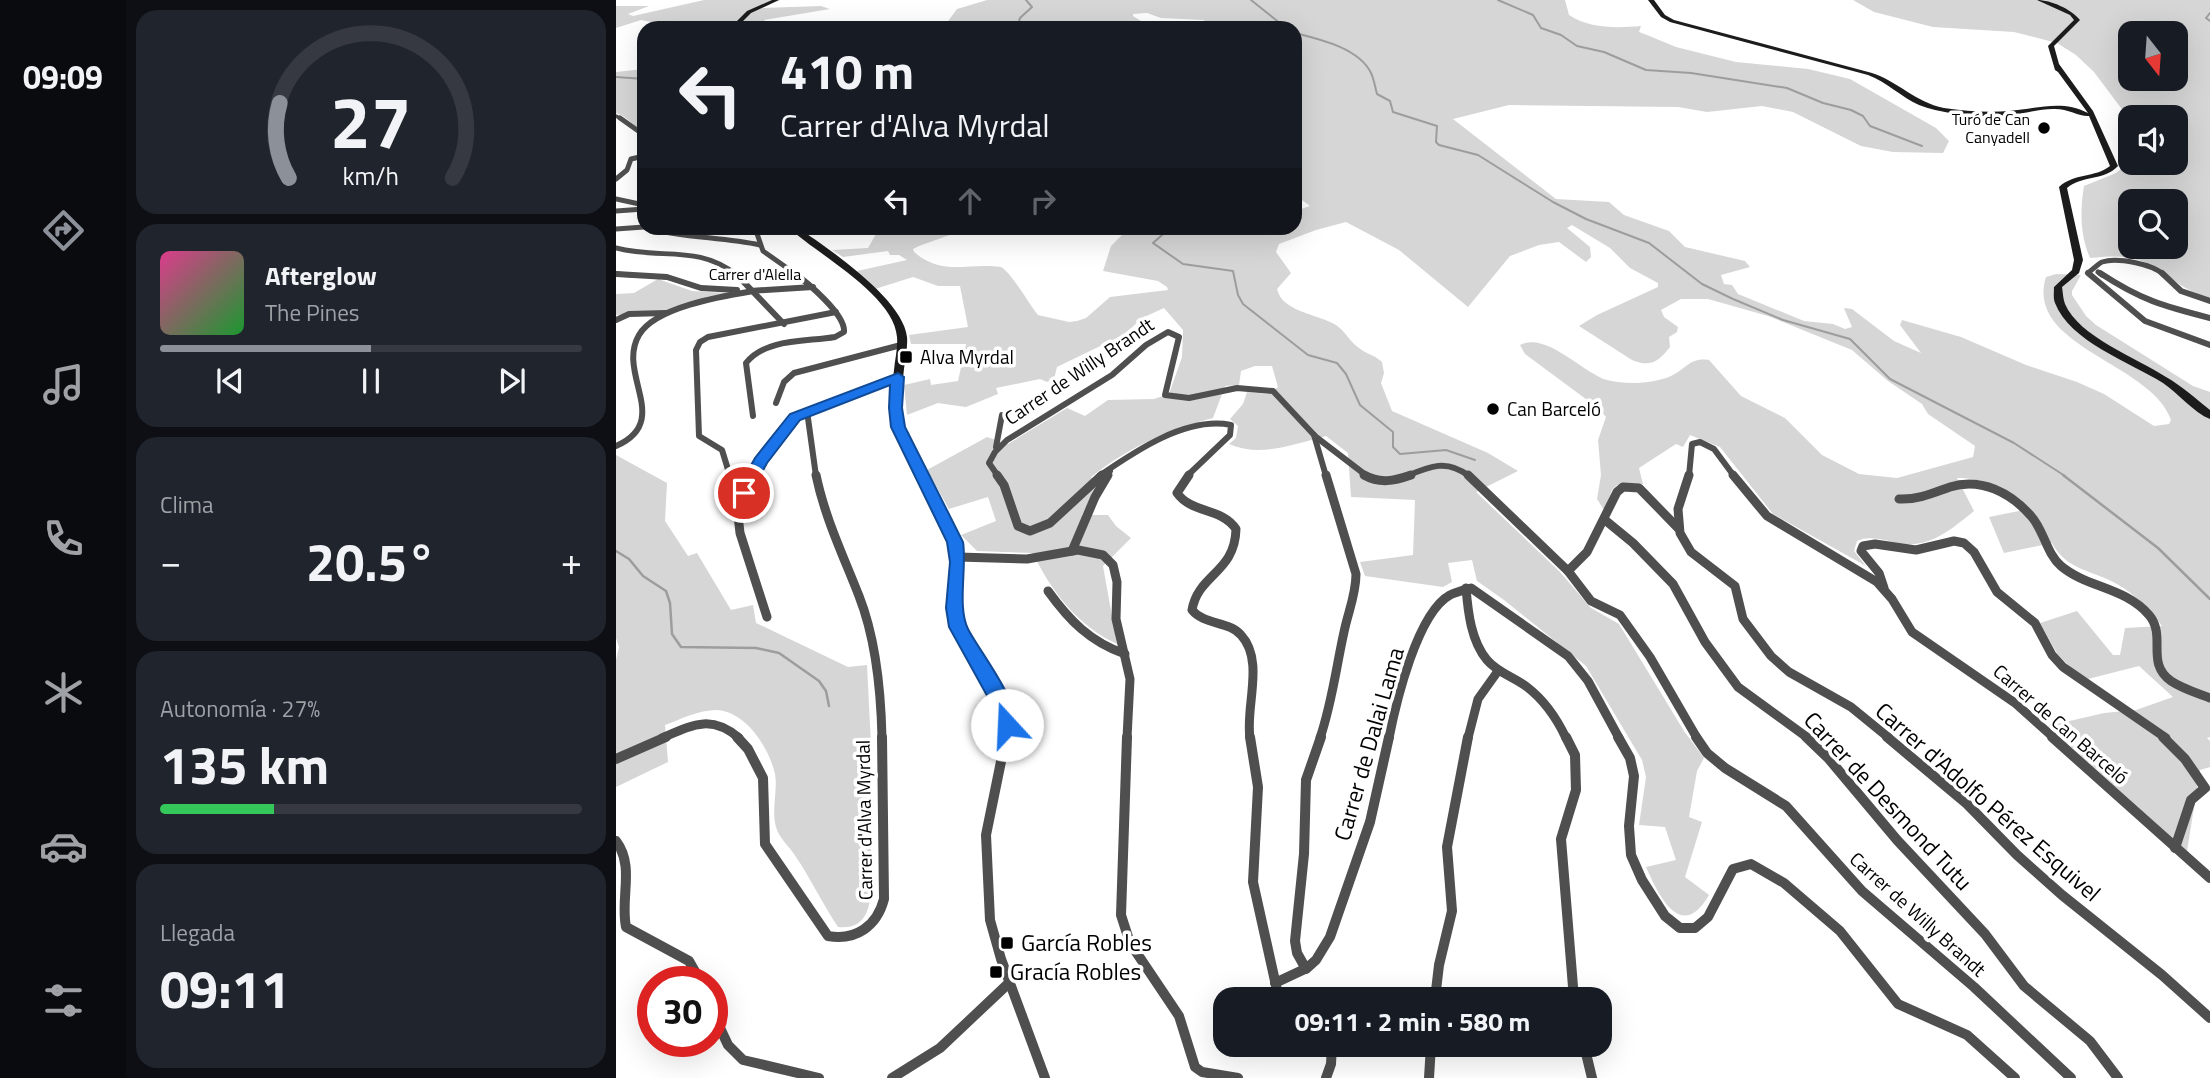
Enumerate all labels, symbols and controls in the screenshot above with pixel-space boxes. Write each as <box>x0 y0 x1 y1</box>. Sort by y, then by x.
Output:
north arrow <box>2118 21 2188 91</box>
map controls <box>2118 21 2188 259</box>
text: 410 m <box>780 33 914 108</box>
icon: left <box>665 49 756 140</box>
text: 09:09 <box>23 53 103 101</box>
text: 27 <box>330 66 412 176</box>
text: Carrer d'Alva Myrdal <box>780 101 1050 149</box>
button: sound <box>2118 105 2188 175</box>
place label: Turó de Can Canyadell <box>1952 107 2030 149</box>
marker: Turó de Can Canyadell <box>2036 120 2052 136</box>
text: km/h <box>343 157 399 195</box>
icon: left <box>878 182 916 220</box>
icon: ahead <box>951 182 989 220</box>
icon: right <box>1024 182 1062 220</box>
button: search <box>2118 189 2188 259</box>
icon: directions <box>39 206 88 255</box>
text: Afterglow <box>265 256 377 295</box>
street label: Carrer d'Alella <box>709 262 801 286</box>
text: The Pines <box>265 295 359 330</box>
street label: Carrer de Willy Brandt <box>998 309 1160 431</box>
place label: Alva Myrdal <box>920 342 1014 371</box>
marker: Alva Myrdal <box>898 349 914 365</box>
icon: music <box>39 360 88 409</box>
icon: previous <box>211 362 249 400</box>
icon: pause <box>352 362 390 400</box>
icon: next <box>493 362 531 400</box>
place label: Can Barceló <box>1507 394 1601 423</box>
marker: Can Barceló <box>1485 401 1501 417</box>
pin <box>714 463 774 523</box>
icon: arrive <box>725 474 763 512</box>
text: Clima <box>160 487 214 522</box>
icon: phone <box>39 514 88 563</box>
text: 20.5° <box>306 522 436 601</box>
text: − <box>160 532 181 590</box>
text: + <box>561 532 582 590</box>
street label: Carrer de Dalai Lama <box>1324 643 1413 845</box>
street label: Carrer de Can Barceló <box>1987 657 2135 791</box>
icon: climate <box>39 668 88 717</box>
position arrow <box>970 688 1044 762</box>
text: Autonomía · 27% <box>160 691 320 726</box>
street label: Carrer d'Adolfo Pérez Esquivel <box>1868 694 2109 910</box>
street label: Carrer de Desmond Tutu <box>1796 703 1981 898</box>
text: 135 km <box>160 725 329 804</box>
street label: Carrer d'Alva Myrdal <box>848 740 879 900</box>
icon: car <box>39 822 88 871</box>
street label: Carrer de Willy Brandt <box>1844 844 1993 983</box>
text: Llegada <box>160 915 235 950</box>
place label: García Robles <box>1021 925 1152 960</box>
marker: García Robles <box>999 935 1015 951</box>
text: 09:11 <box>160 949 290 1028</box>
place label: Gracía Robles <box>1010 954 1141 989</box>
marker: Gracía Robles <box>988 964 1004 980</box>
speed limit sign: 30 <box>637 966 728 1057</box>
icon: filters <box>39 976 88 1025</box>
text: 09:11 · 2 min · 580 m <box>1295 1002 1530 1041</box>

